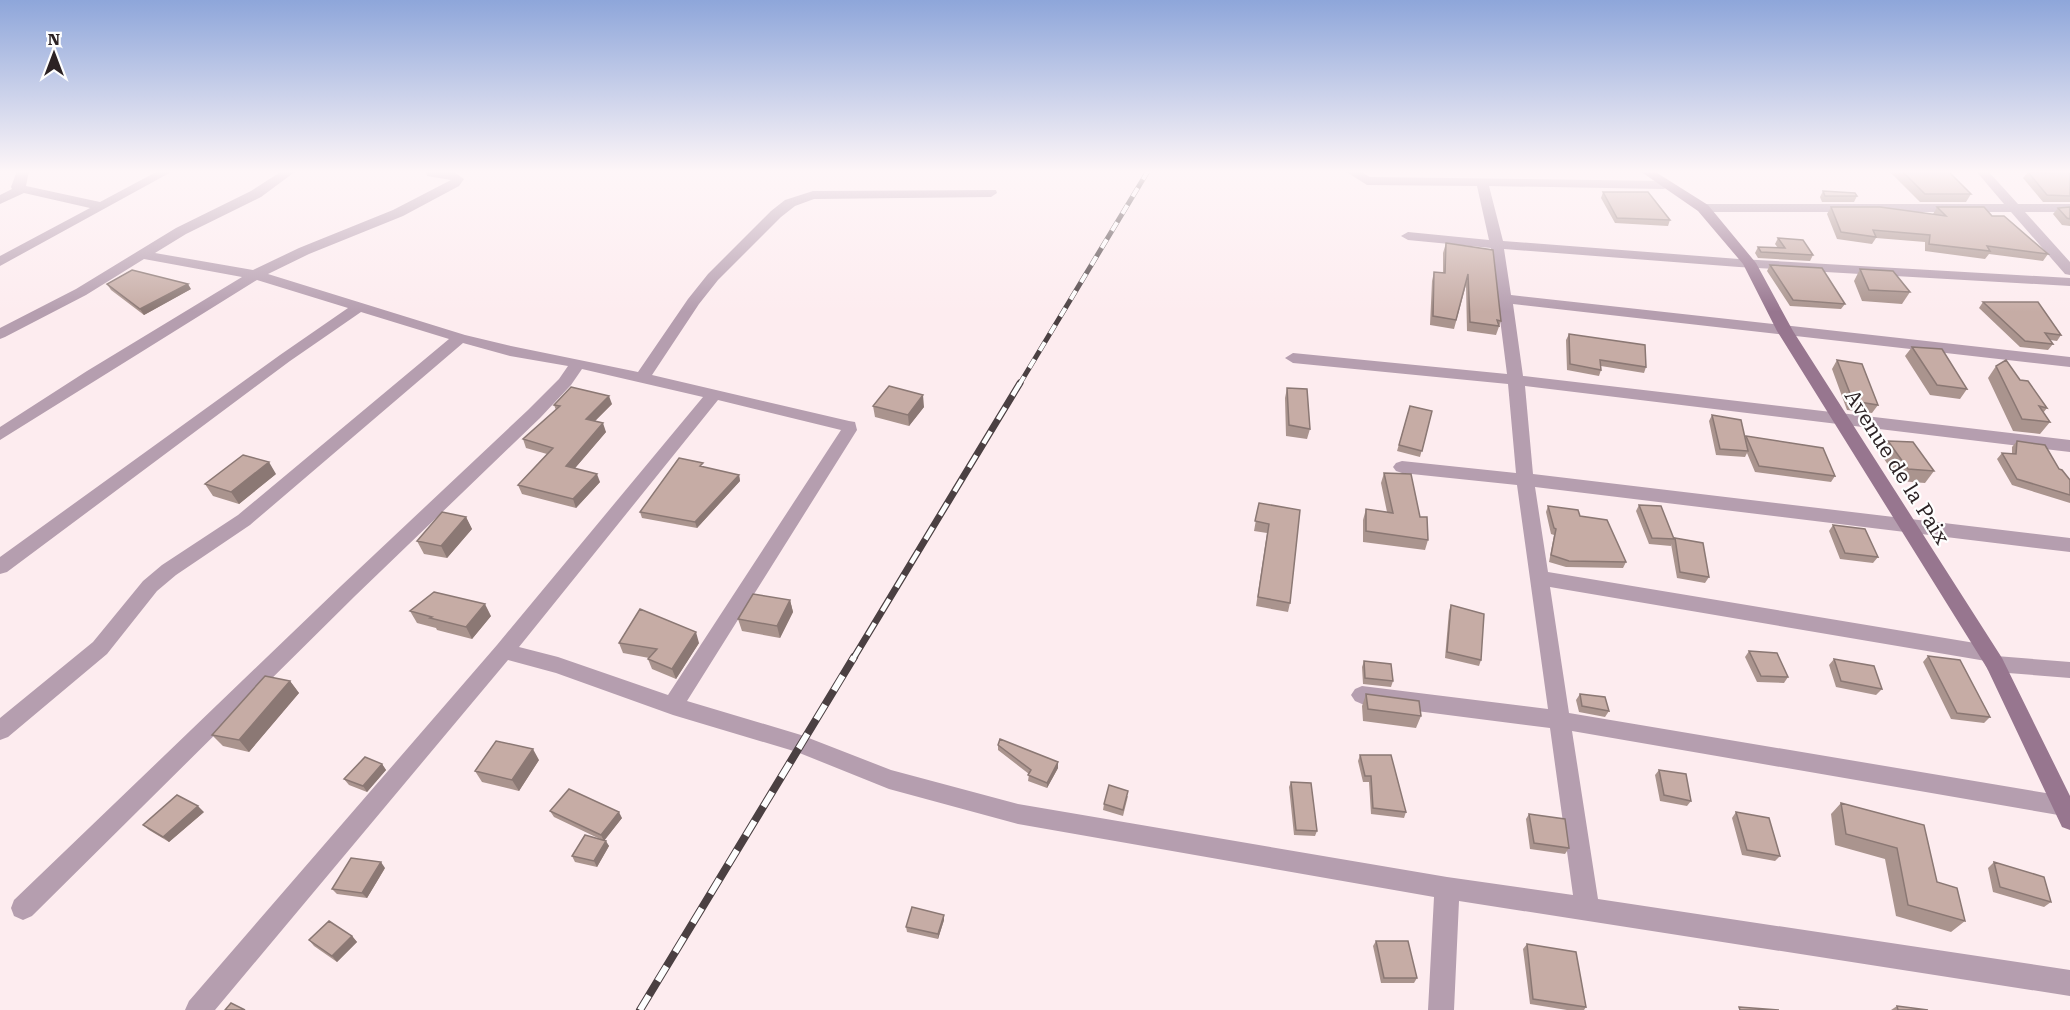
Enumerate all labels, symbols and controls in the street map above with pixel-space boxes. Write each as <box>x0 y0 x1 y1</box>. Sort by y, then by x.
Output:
north arrow <box>24 24 84 84</box>
text: N <box>48 30 60 49</box>
street label: Avenue de la Paix <box>1840 385 1954 549</box>

